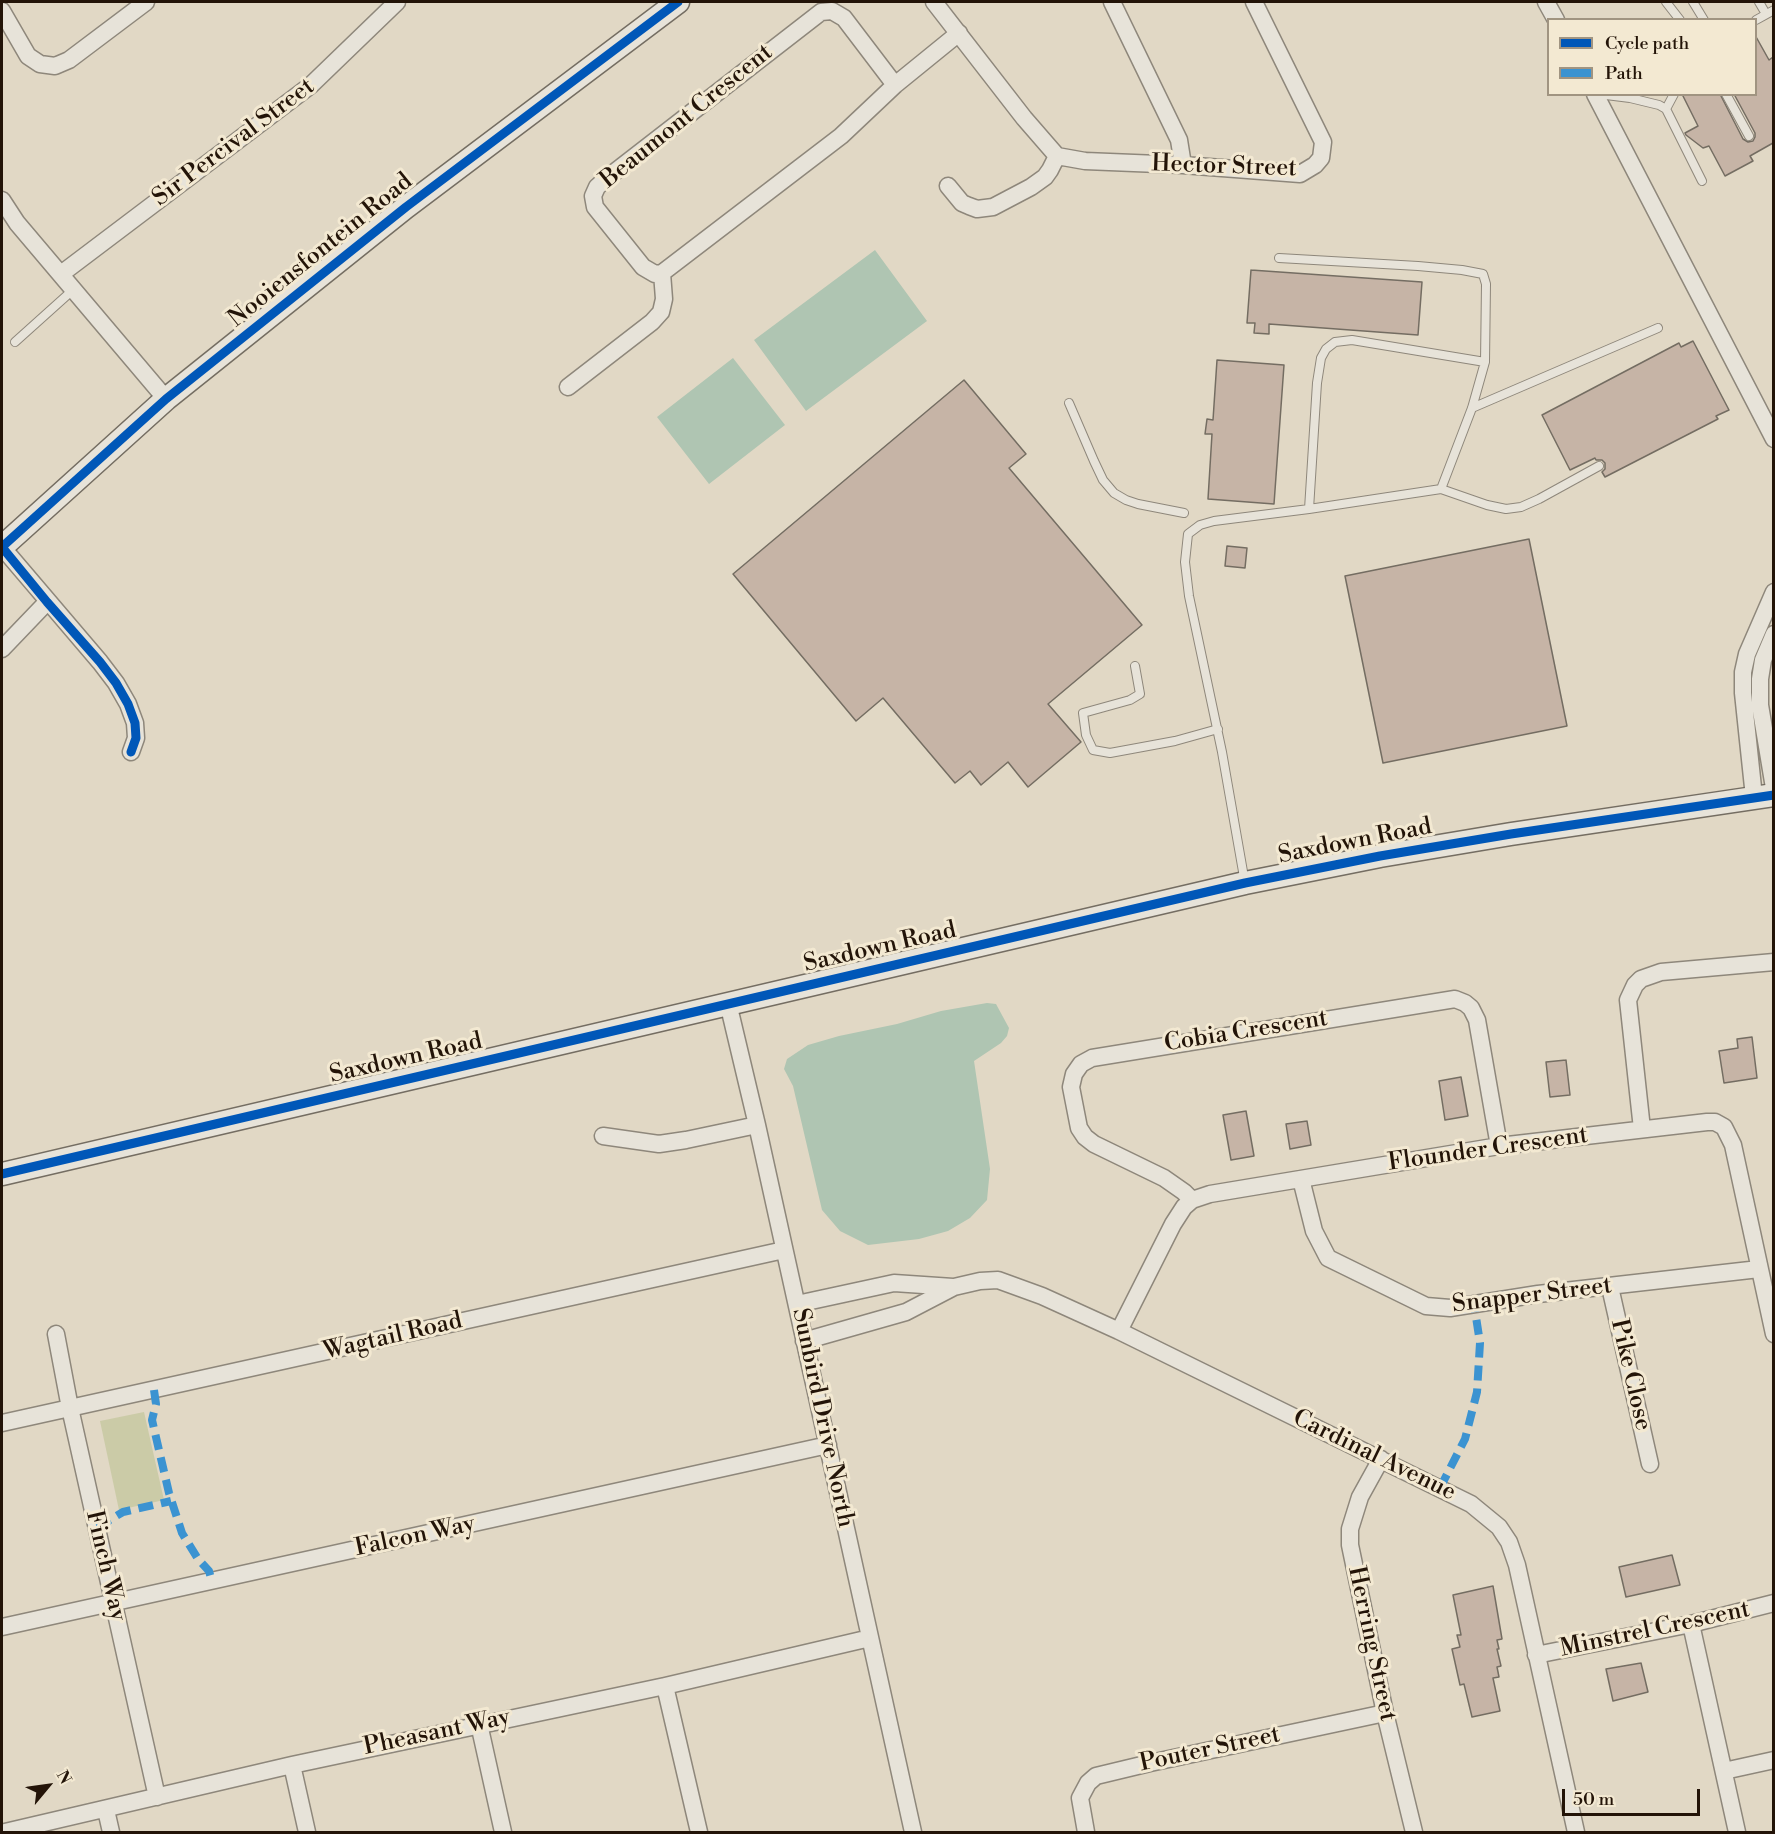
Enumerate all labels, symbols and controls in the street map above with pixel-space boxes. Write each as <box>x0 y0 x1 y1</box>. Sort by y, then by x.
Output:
legend <box>1547 18 1757 96</box>
text: Cycle path <box>1605 32 1689 55</box>
street label: Beaumont Crescent <box>595 39 779 195</box>
text: Path <box>1605 62 1643 85</box>
street label: Sir Percival Street <box>147 73 321 213</box>
street label: Hector Street <box>1151 150 1297 184</box>
street label: Nooiensfontein Road <box>223 168 419 334</box>
street label: Saxdown Road <box>1276 813 1434 871</box>
street label: Saxdown Road <box>801 916 959 980</box>
street label: Cobia Crescent <box>1162 1005 1330 1059</box>
street label: Saxdown Road <box>327 1027 485 1091</box>
street label: Flounder Crescent <box>1386 1122 1590 1178</box>
street label: Snapper Street <box>1451 1272 1613 1320</box>
street label: Sunbird Drive North <box>785 1306 859 1530</box>
street label: Wagtail Road <box>321 1307 465 1367</box>
street label: Pike Close <box>1603 1316 1657 1434</box>
street label: Cardinal Avenue <box>1288 1404 1460 1508</box>
street label: Finch Way <box>78 1508 132 1624</box>
street label: Falcon Way <box>352 1510 478 1564</box>
street label: Herring Street <box>1341 1564 1401 1724</box>
street label: Minstrel Crescent <box>1557 1596 1753 1664</box>
street label: Pheasant Way <box>361 1703 513 1763</box>
street label: Pouter Street <box>1137 1721 1283 1779</box>
north arrow <box>18 1756 78 1816</box>
text: N <box>52 1767 76 1788</box>
scale bar <box>1565 1777 1703 1815</box>
text: 50 m <box>1573 1788 1614 1811</box>

